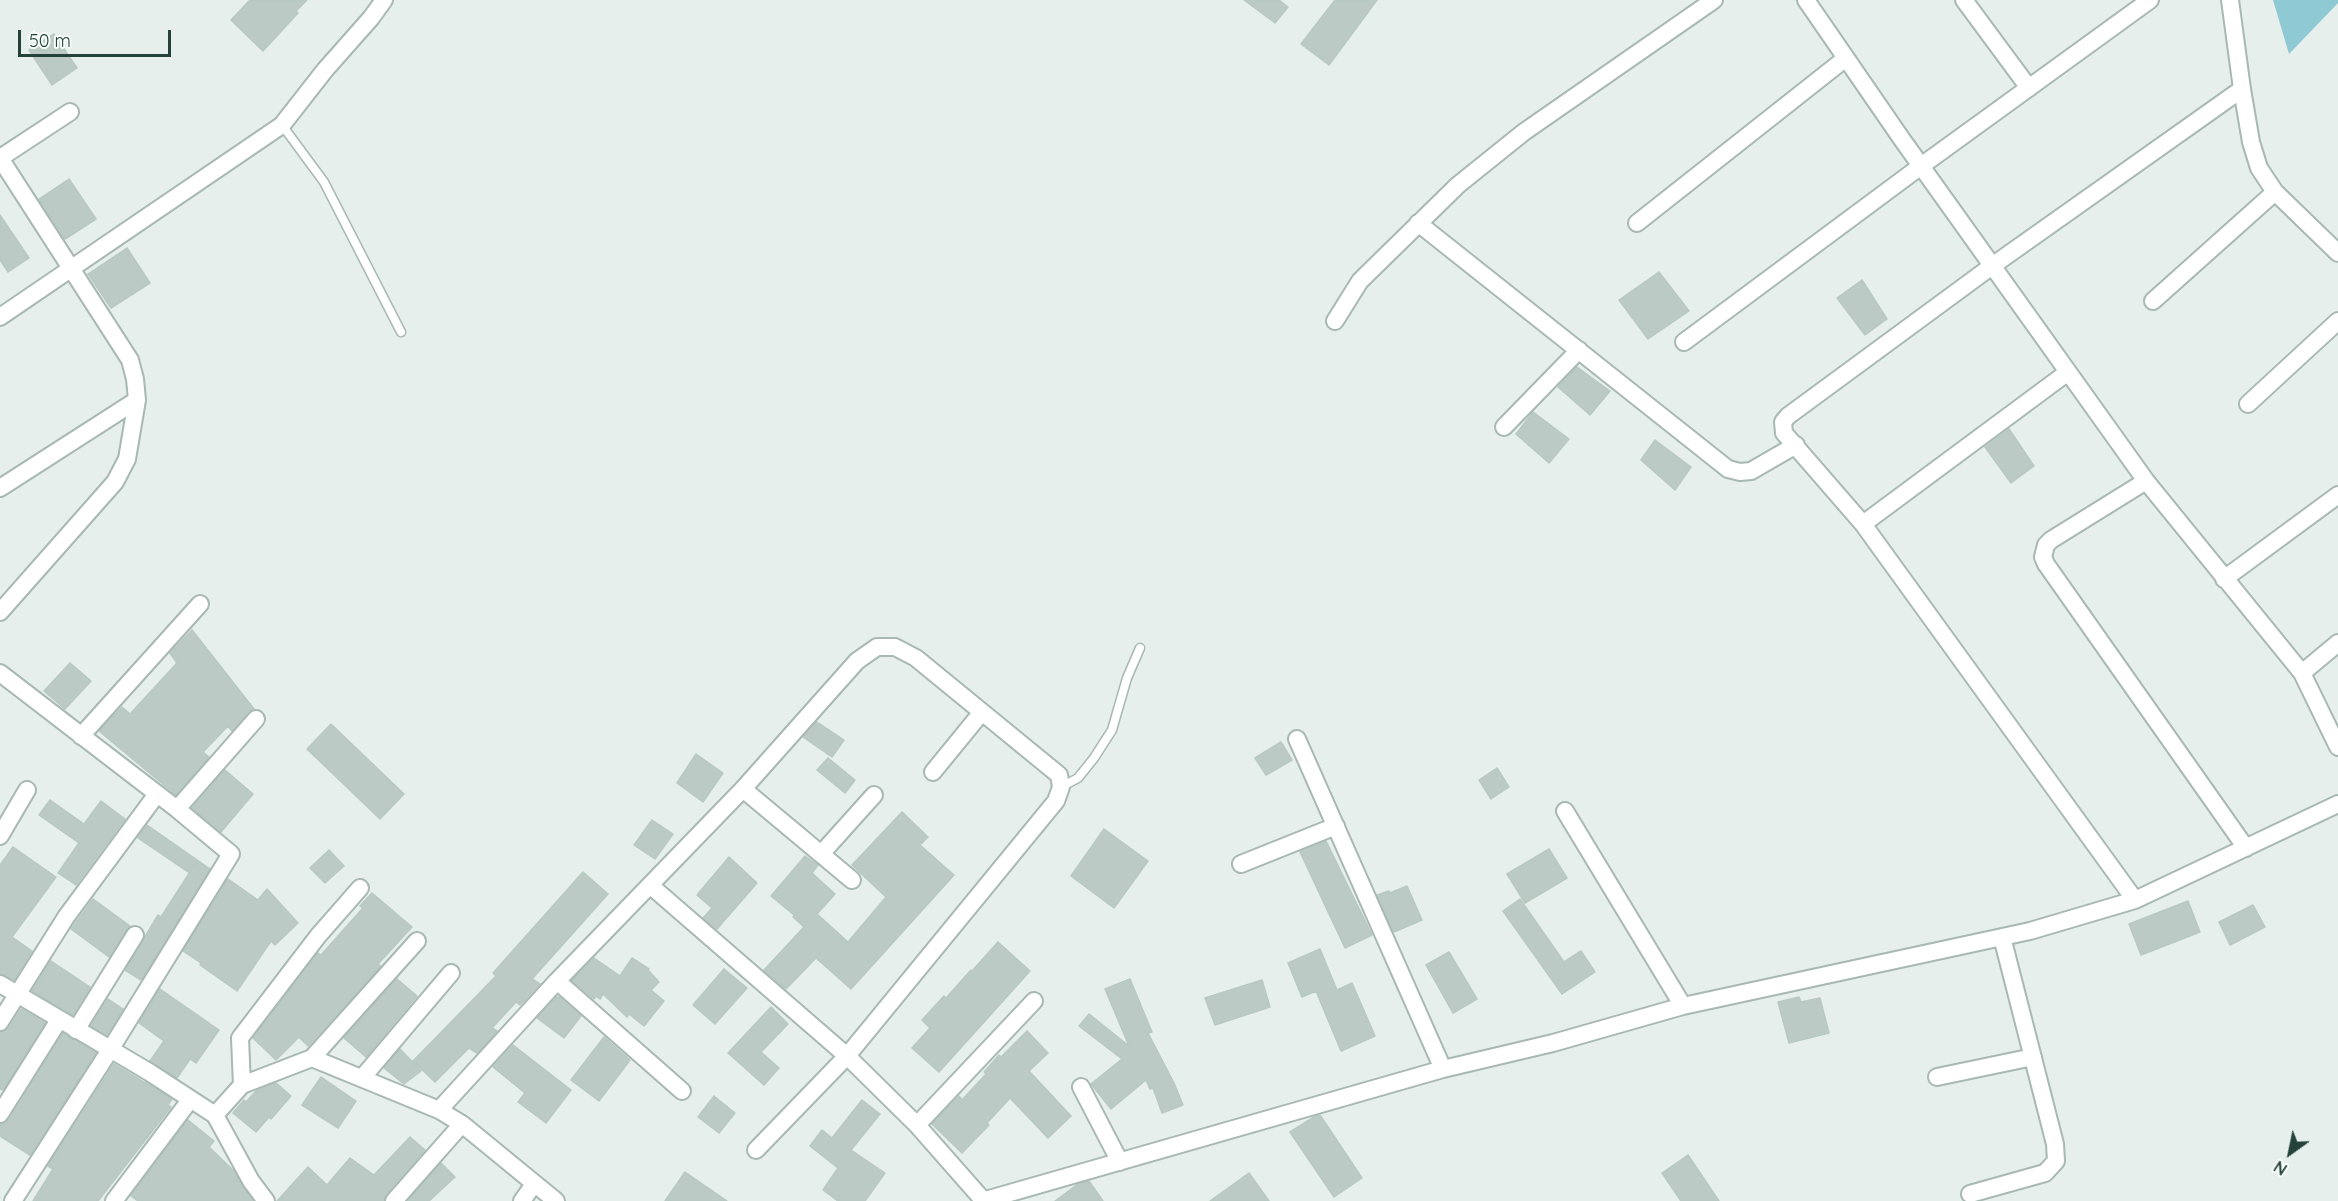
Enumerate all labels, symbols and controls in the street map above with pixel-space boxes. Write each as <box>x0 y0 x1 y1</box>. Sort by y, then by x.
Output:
scale bar <box>21 18 174 56</box>
text: 50 m <box>29 29 71 52</box>
north arrow <box>2260 1123 2320 1183</box>
text: N <box>2270 1157 2291 1180</box>

